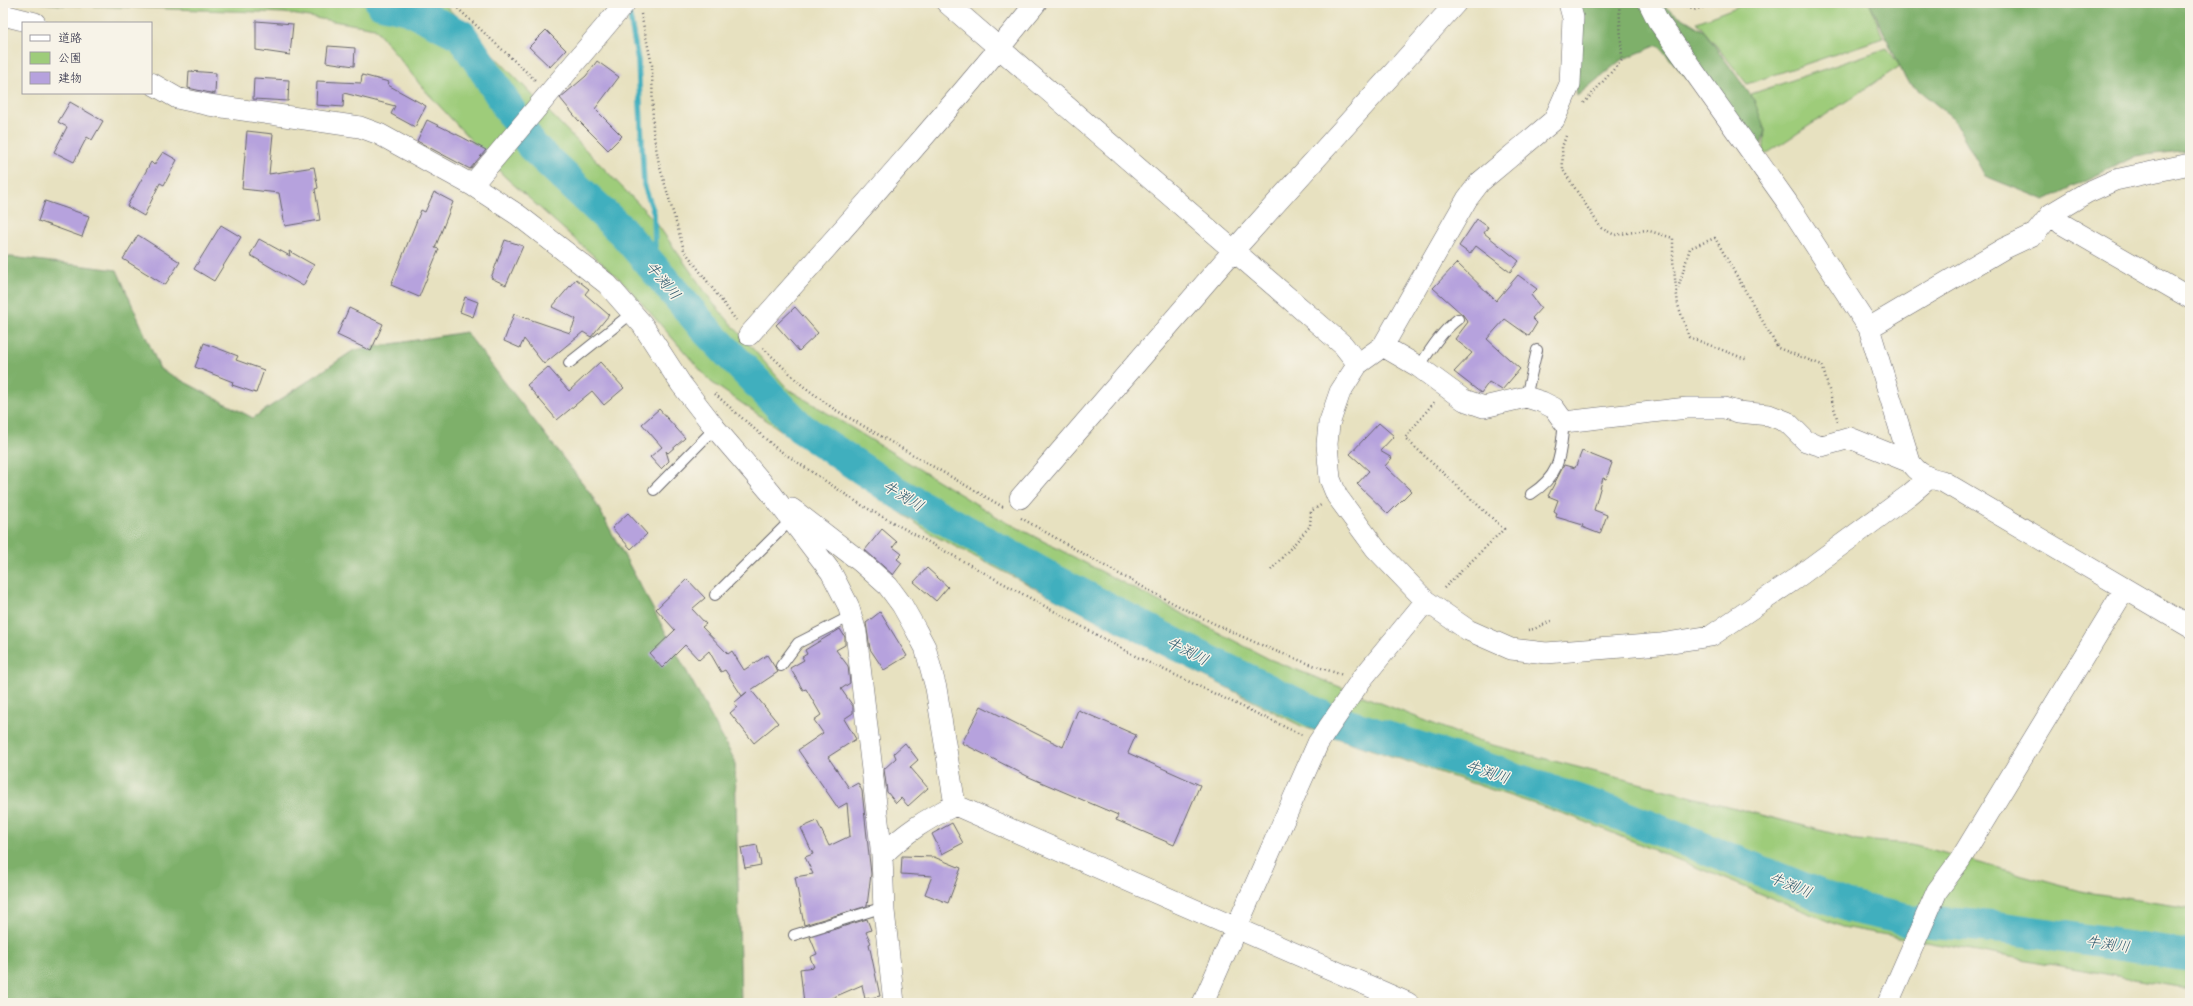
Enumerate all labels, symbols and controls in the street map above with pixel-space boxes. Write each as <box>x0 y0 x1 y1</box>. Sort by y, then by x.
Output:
legend <box>22 22 152 94</box>
text: 道路 <box>58 29 82 45</box>
text: 公園 <box>58 49 82 65</box>
text: 建物 <box>58 69 82 85</box>
water label: 牛渕川 <box>642 256 686 304</box>
water label: 牛渕川 <box>880 475 928 515</box>
water label: 牛渕川 <box>1163 631 1213 669</box>
water label: 牛渕川 <box>1464 755 1512 787</box>
water label: 牛渕川 <box>1766 866 1816 902</box>
water label: 牛渕川 <box>2084 930 2132 956</box>

